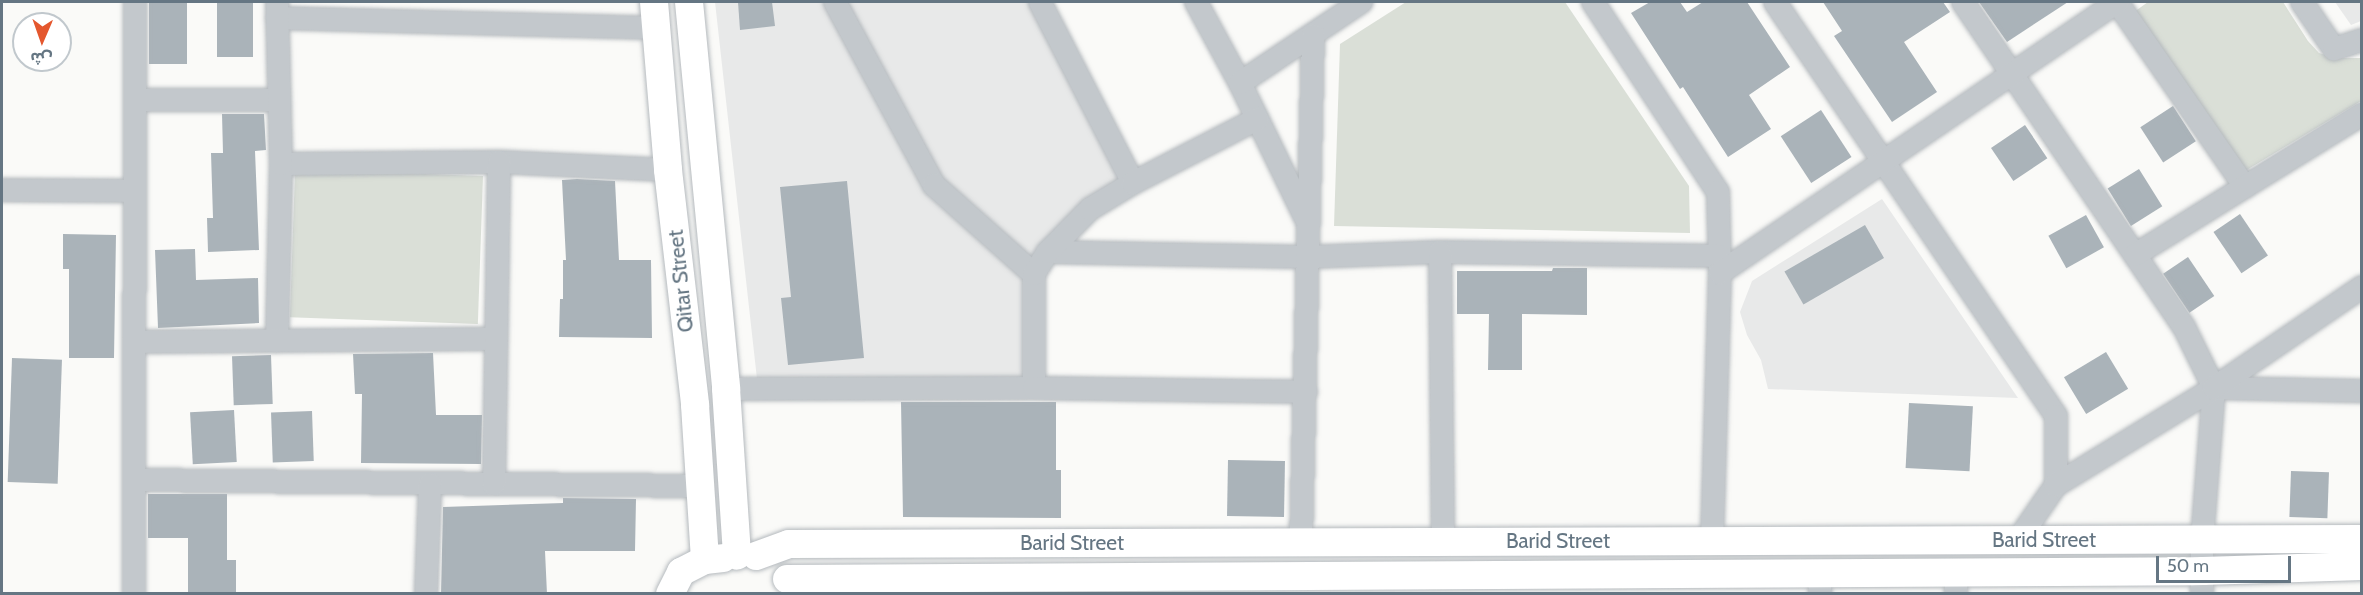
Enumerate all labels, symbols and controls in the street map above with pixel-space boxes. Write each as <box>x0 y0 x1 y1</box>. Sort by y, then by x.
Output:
north arrow <box>12 12 72 72</box>
text: ش <box>30 49 53 68</box>
street label: Qitar Street <box>663 228 699 334</box>
street label: Barid Street <box>1992 527 2096 553</box>
street label: Barid Street <box>1506 528 1610 554</box>
street label: Barid Street <box>1020 530 1124 556</box>
scale bar <box>2159 544 2294 582</box>
text: 50 m <box>2167 555 2209 577</box>

